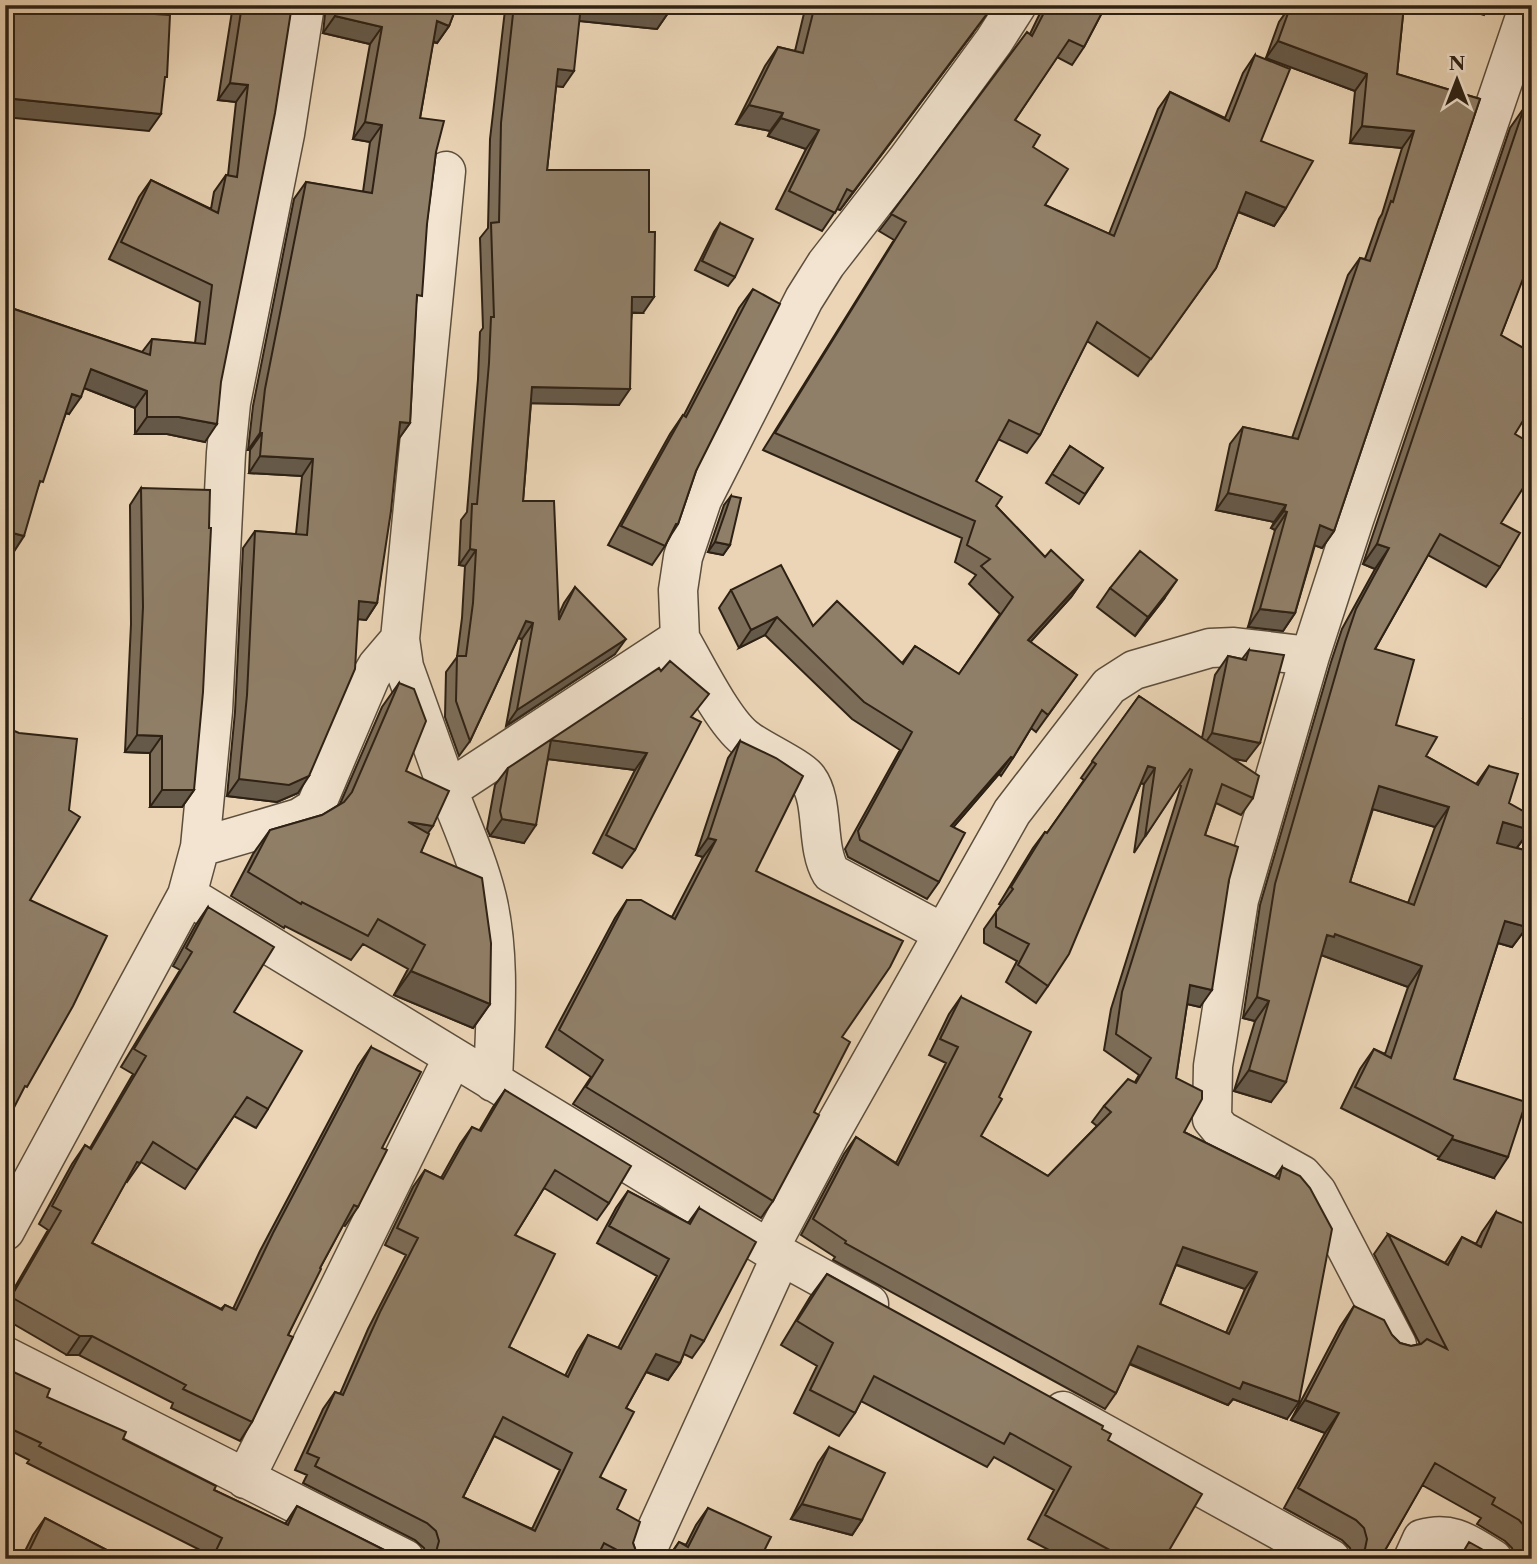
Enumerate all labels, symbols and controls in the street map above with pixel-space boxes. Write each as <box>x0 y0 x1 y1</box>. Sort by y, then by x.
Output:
north arrow <box>1422 46 1492 116</box>
text: N <box>1449 52 1465 75</box>

